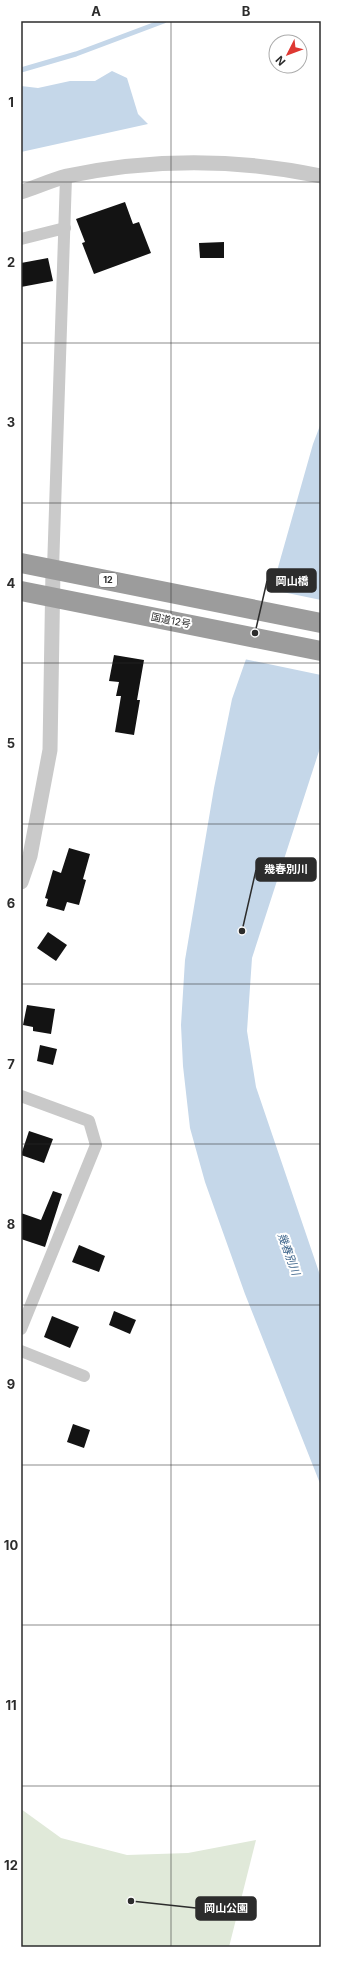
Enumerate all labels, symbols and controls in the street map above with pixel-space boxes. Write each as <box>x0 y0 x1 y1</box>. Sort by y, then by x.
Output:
text: A <box>91 3 101 19</box>
text: B <box>242 3 251 19</box>
north arrow <box>268 34 308 74</box>
text: N <box>273 53 289 68</box>
text: 1 <box>8 94 14 110</box>
text: 2 <box>7 254 15 270</box>
text: 3 <box>7 414 15 430</box>
callout: 岡山橋 <box>267 569 316 592</box>
road number: 12 <box>99 573 117 587</box>
text: 岡山橋 <box>276 574 309 588</box>
text: 4 <box>7 575 16 591</box>
street label: 国道12号 <box>150 610 192 630</box>
text: 5 <box>7 735 15 751</box>
callout: 幾春別川 <box>256 858 316 881</box>
text: 幾春別川 <box>264 862 308 876</box>
text: 6 <box>7 895 15 911</box>
text: 7 <box>7 1056 15 1072</box>
text: 8 <box>7 1216 15 1232</box>
water label: 幾春別川 <box>275 1231 303 1278</box>
text: 9 <box>7 1376 15 1392</box>
text: 10 <box>4 1537 18 1553</box>
text: 11 <box>5 1697 17 1713</box>
text: 12 <box>4 1857 18 1873</box>
callout: 岡山公園 <box>196 1897 256 1920</box>
text: 岡山公園 <box>204 1901 248 1915</box>

